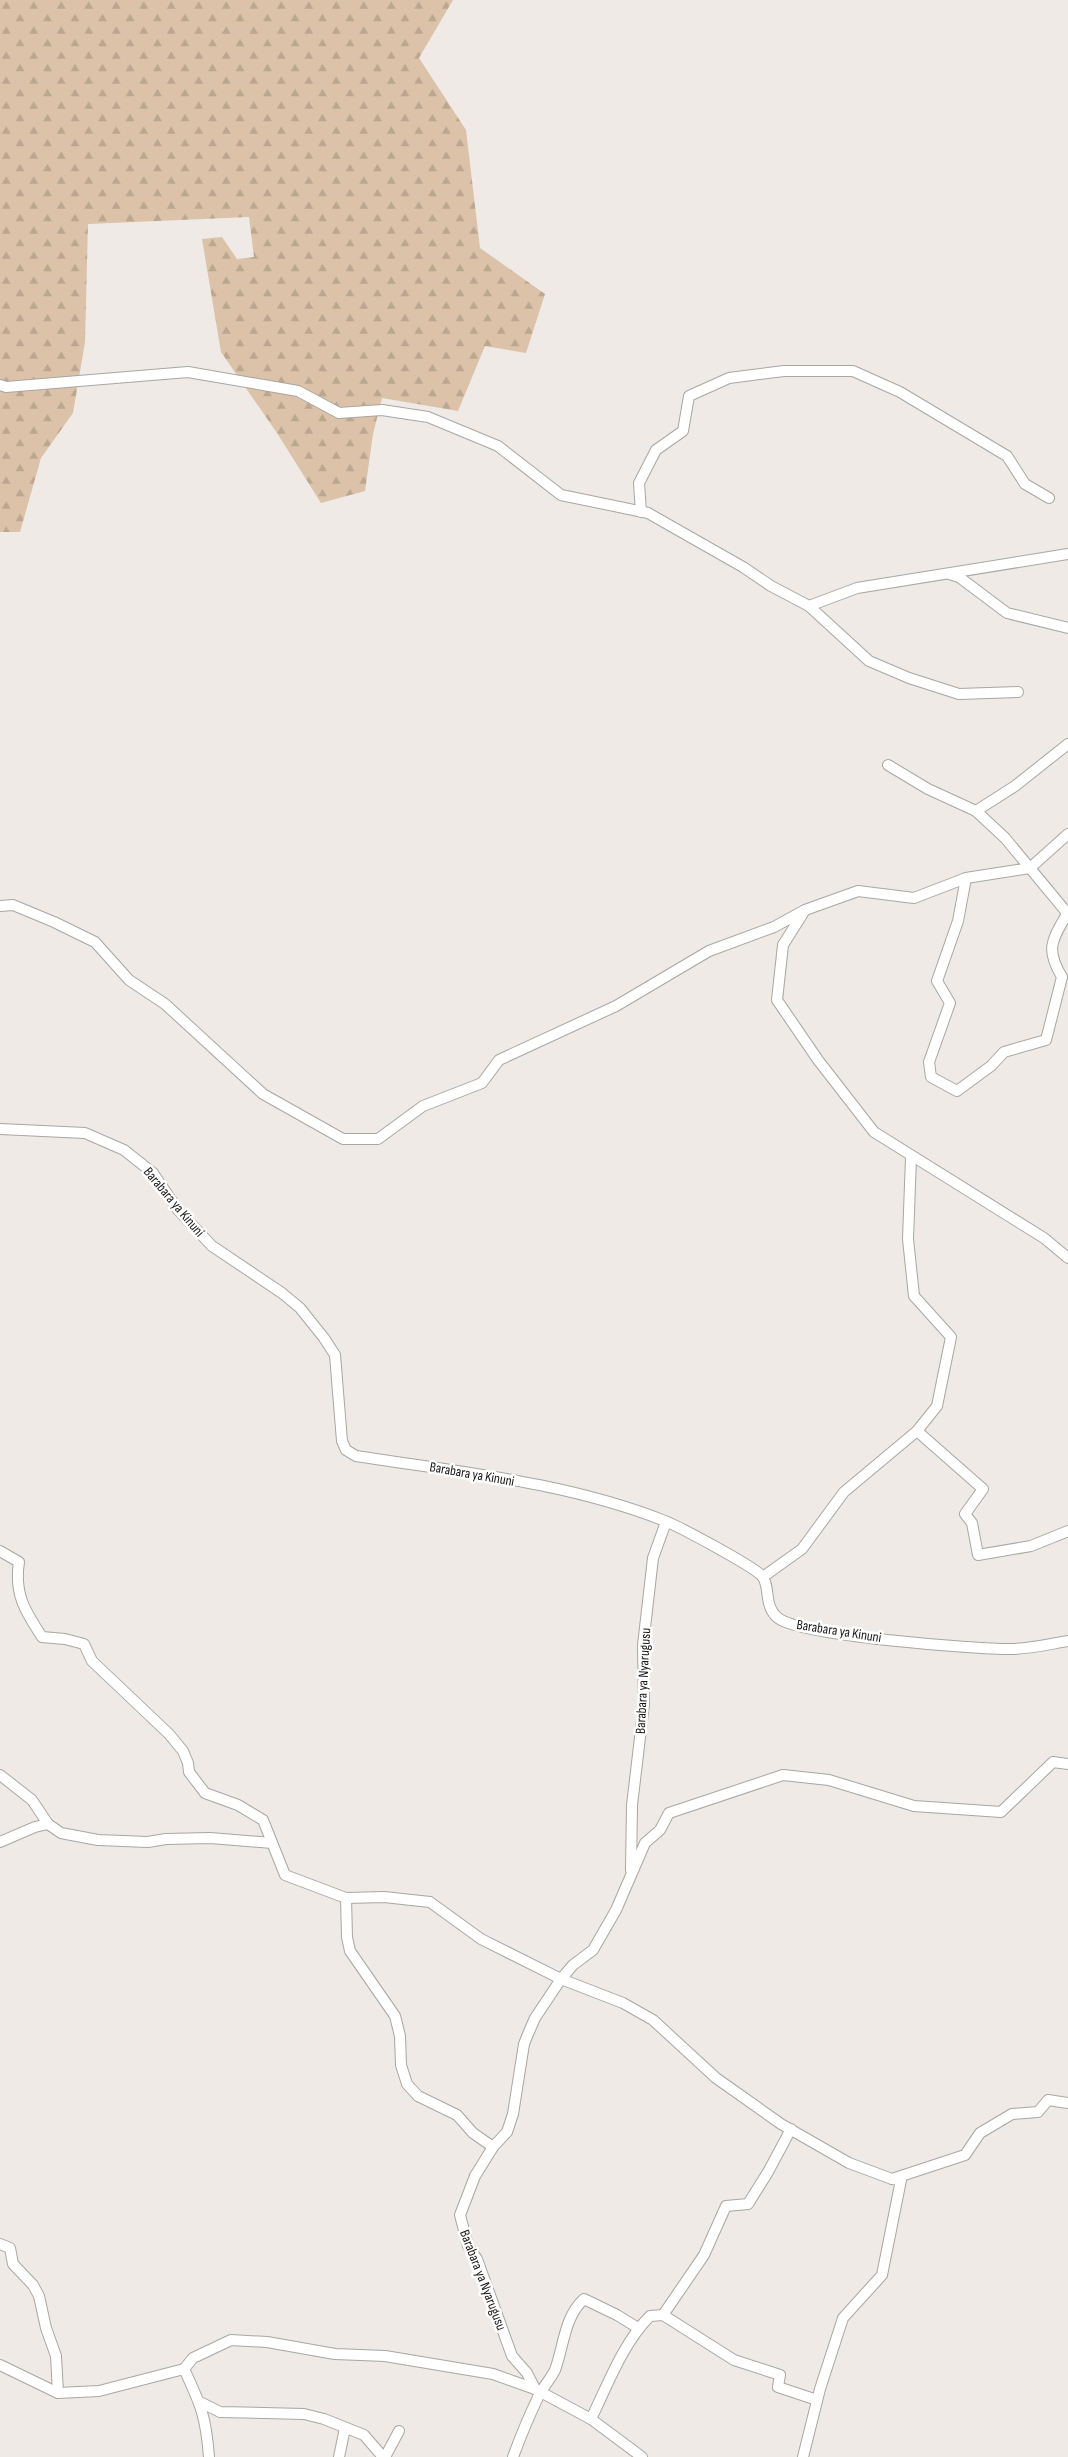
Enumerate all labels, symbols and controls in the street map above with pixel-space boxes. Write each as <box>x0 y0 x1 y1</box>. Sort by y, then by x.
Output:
street label: Barabara ya Kinuni <box>140 1164 208 1240</box>
street label: Barabara ya Kinuni <box>428 1458 516 1490</box>
street label: Barabara ya Kinuni <box>795 1616 883 1646</box>
street label: Barabara ya Nyarugusu <box>632 1627 654 1734</box>
street label: Barabara ya Nyarugusu <box>456 2227 510 2333</box>

